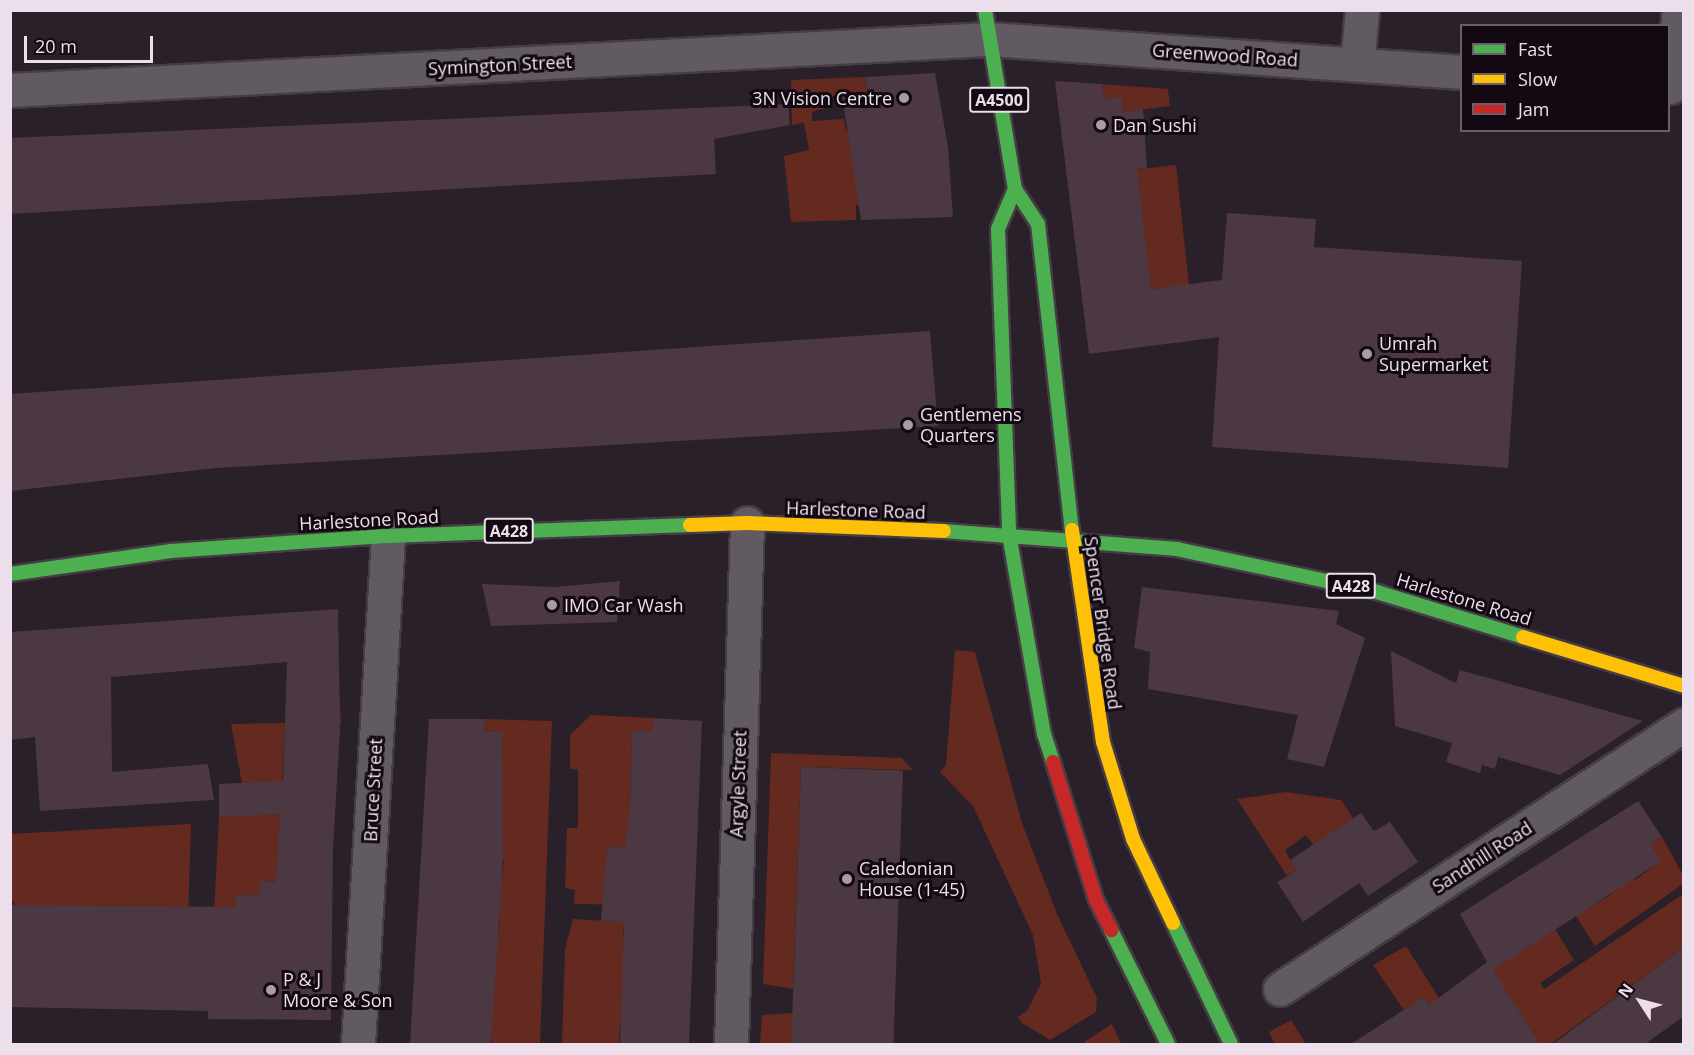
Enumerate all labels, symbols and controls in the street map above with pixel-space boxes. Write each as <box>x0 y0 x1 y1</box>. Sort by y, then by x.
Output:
scale bar <box>27 24 156 62</box>
legend <box>1460 24 1670 132</box>
text: 20 m <box>35 34 77 58</box>
text: Fast <box>1518 37 1552 61</box>
street label: Greenwood Road <box>1151 39 1299 71</box>
street label: Symington Street <box>427 50 573 80</box>
text: Slow <box>1518 67 1557 91</box>
place label: 3N Vision Centre <box>752 87 892 109</box>
road number: A4500 <box>969 87 1029 113</box>
marker: 3N Vision Centre <box>897 91 911 105</box>
text: Jam <box>1518 97 1550 121</box>
place label: Dan Sushi <box>1113 114 1197 136</box>
marker: Dan Sushi <box>1094 118 1108 132</box>
place label: Umrah Supermarket <box>1379 333 1488 376</box>
marker: Umrah Supermarket <box>1360 347 1374 361</box>
place label: Gentlemens Quarters <box>920 404 1022 446</box>
marker: Gentlemens Quarters <box>901 418 915 432</box>
street label: Harlestone Road <box>786 497 926 523</box>
street label: Harlestone Road <box>299 506 439 534</box>
road number: A428 <box>484 518 534 544</box>
street label: Spencer Bridge Road <box>1080 535 1126 711</box>
street label: Harlestone Road <box>1394 568 1534 630</box>
road number: A428 <box>1326 573 1376 599</box>
place label: IMO Car Wash <box>564 594 684 616</box>
marker: IMO Car Wash <box>545 598 559 612</box>
street label: Argyle Street <box>725 730 751 838</box>
street label: Bruce Street <box>360 738 386 842</box>
street label: Sandhill Road <box>1428 817 1536 897</box>
place label: Caledonian House (1-45) <box>859 858 965 900</box>
marker: Caledonian House (1-45) <box>840 872 854 886</box>
place label: P & J Moore & Son <box>283 969 393 1012</box>
north arrow <box>1610 971 1670 1031</box>
text: N <box>1613 979 1638 1002</box>
marker: P & J Moore & Son <box>264 983 278 997</box>

